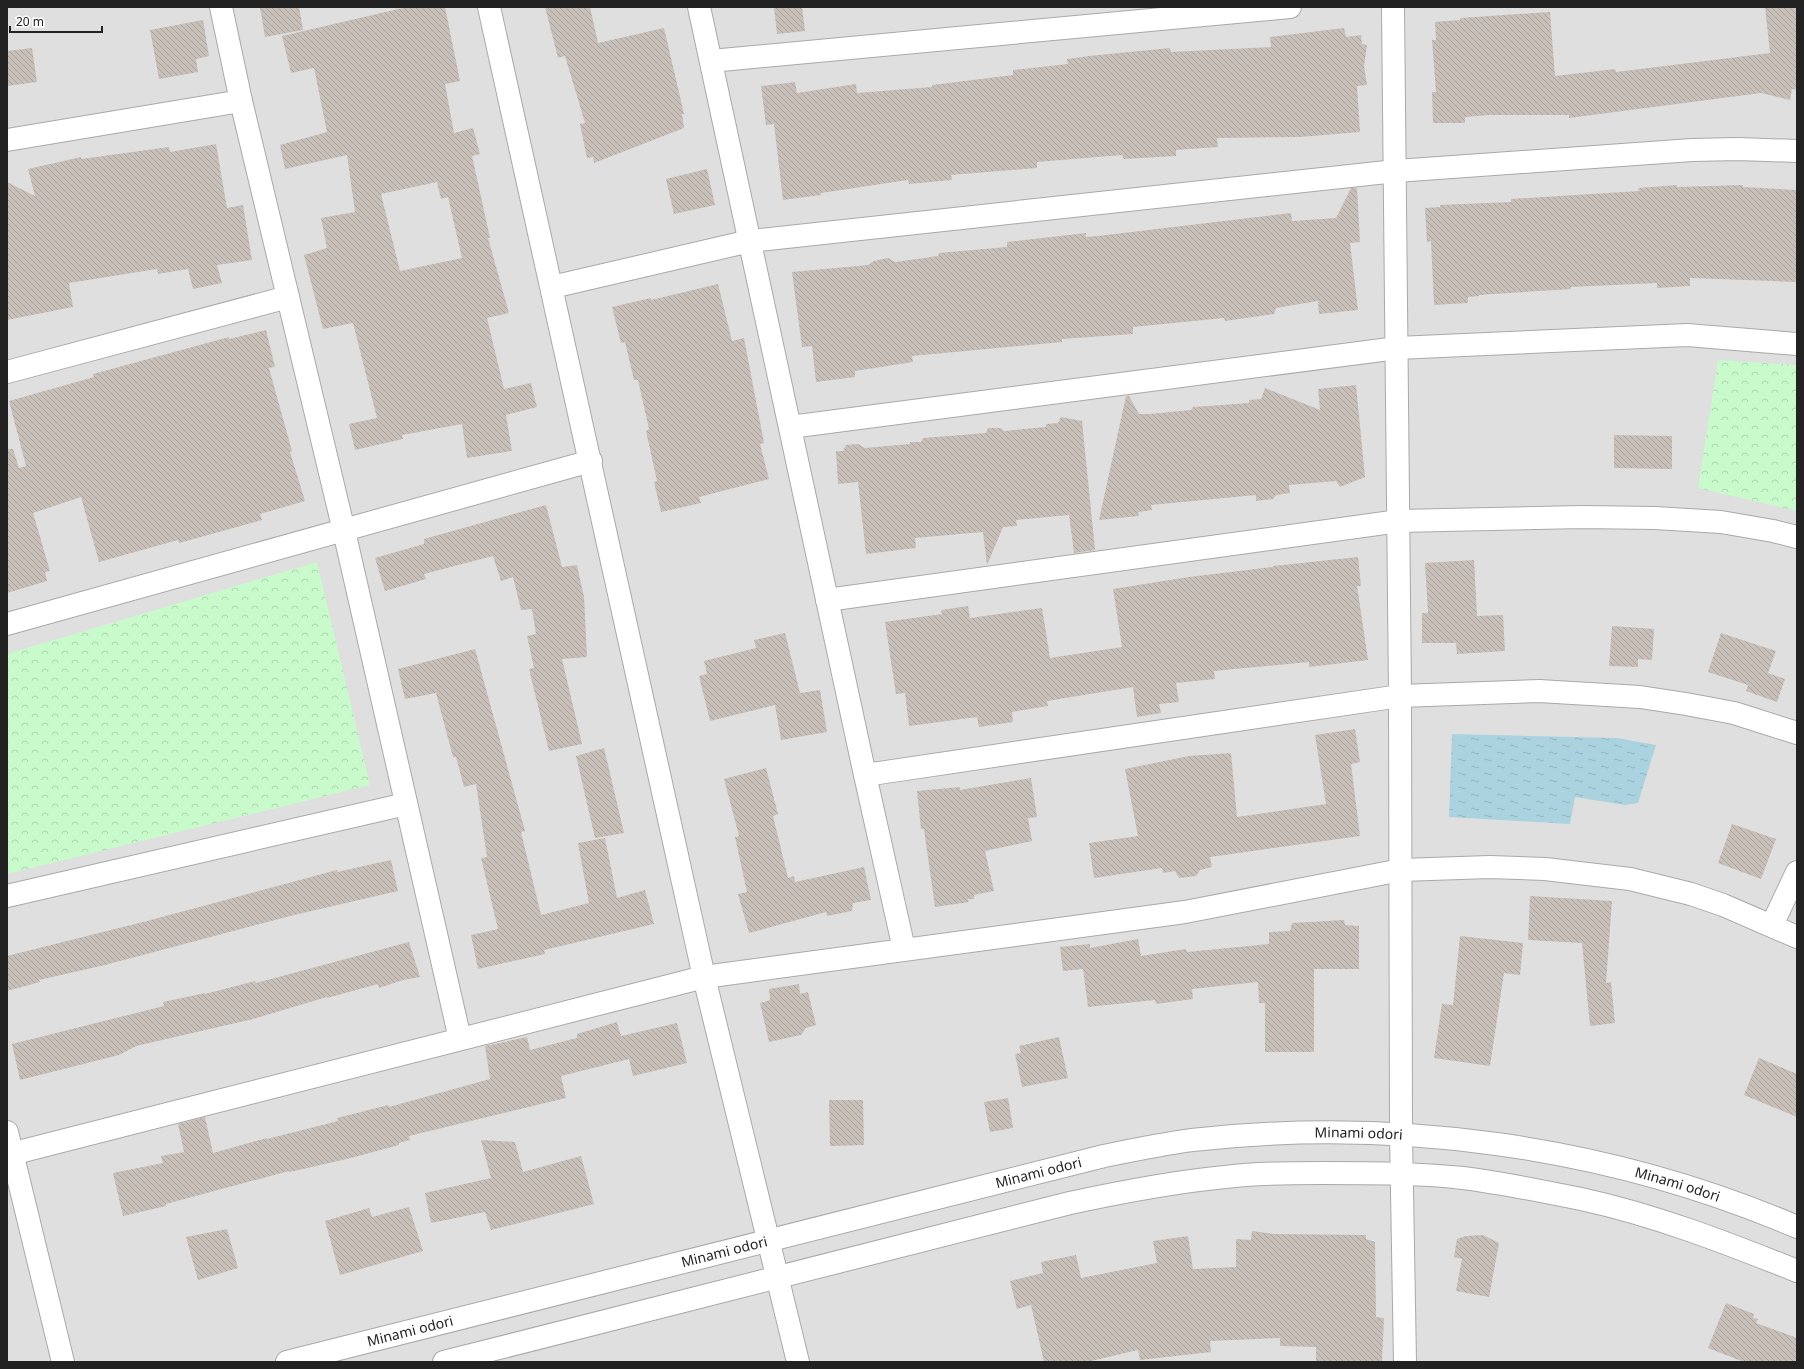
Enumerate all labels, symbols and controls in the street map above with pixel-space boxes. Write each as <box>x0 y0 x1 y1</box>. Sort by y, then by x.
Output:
scale bar <box>10 8 102 34</box>
text: 20 m <box>16 13 44 30</box>
street label: Minami odori <box>1315 1122 1403 1144</box>
street label: Minami odori <box>993 1152 1083 1192</box>
street label: Minami odori <box>1633 1162 1723 1206</box>
street label: Minami odori <box>679 1231 769 1271</box>
street label: Minami odori <box>365 1310 455 1350</box>

